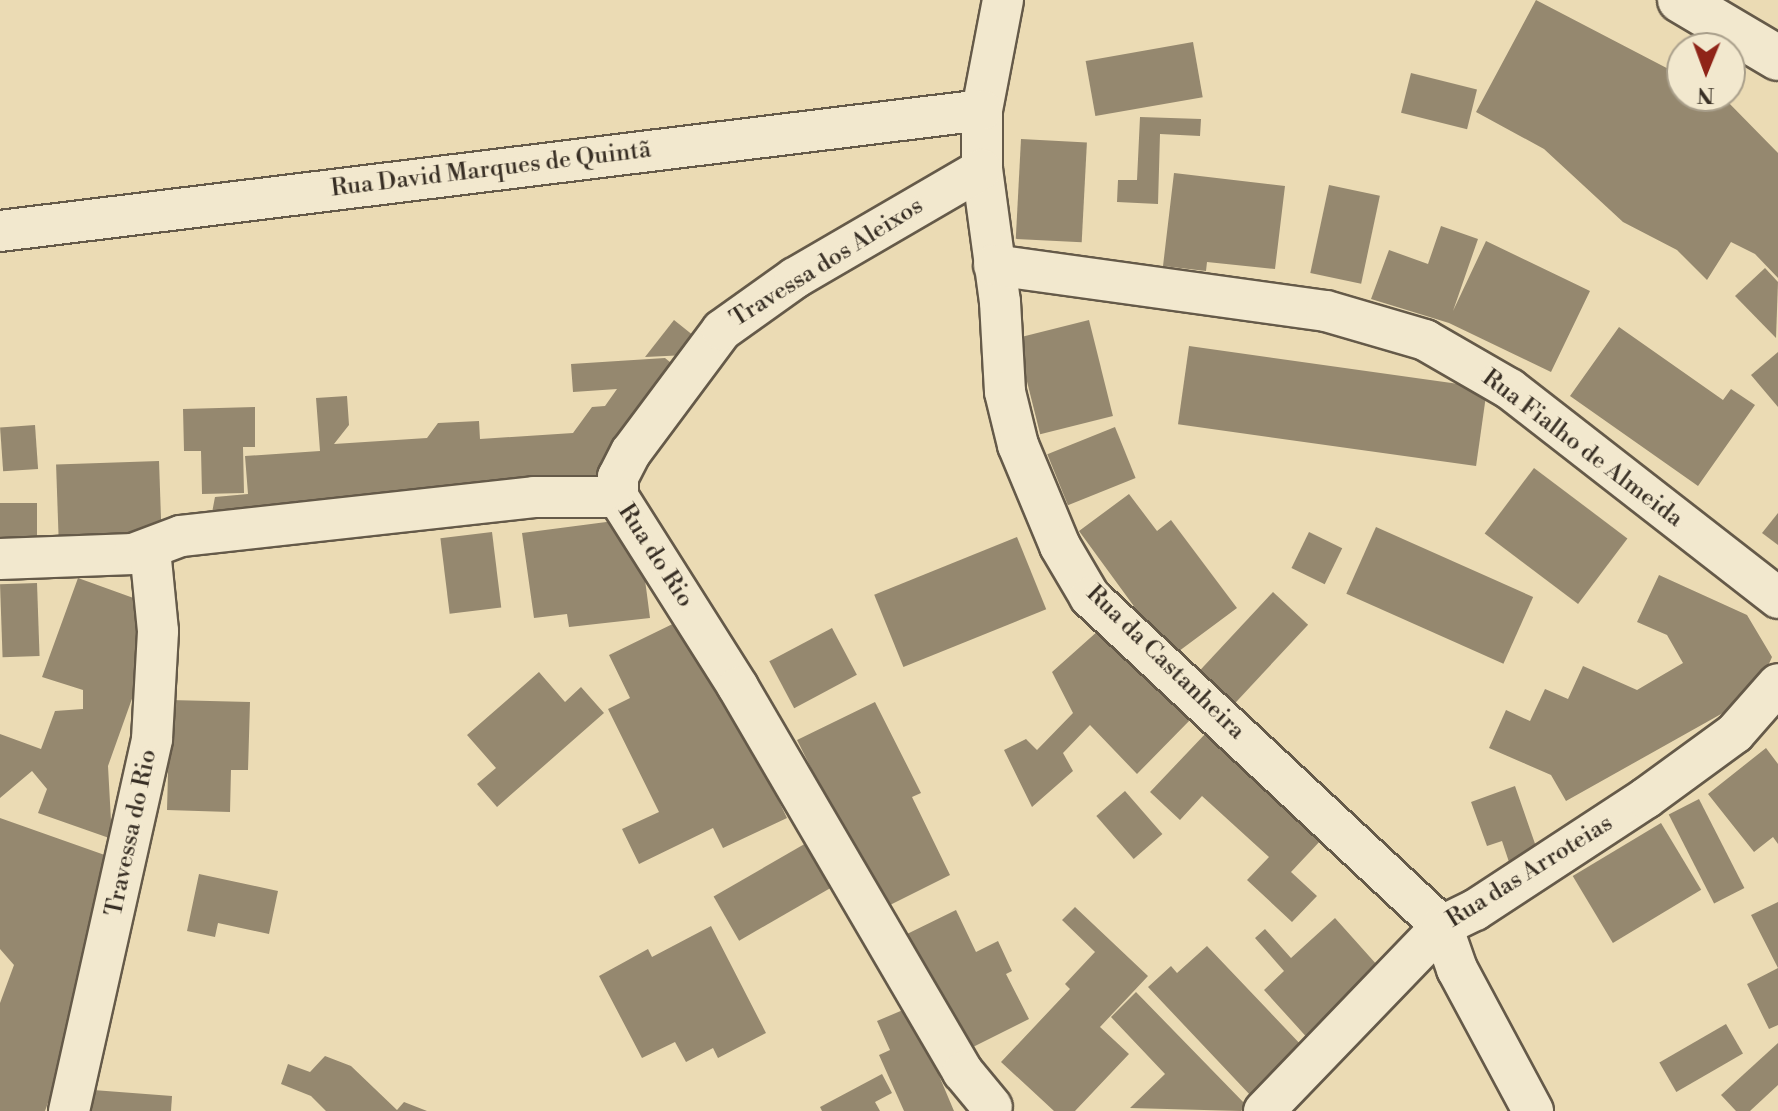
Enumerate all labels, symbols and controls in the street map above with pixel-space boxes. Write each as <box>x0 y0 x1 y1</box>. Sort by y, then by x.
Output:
north arrow <box>1666 32 1746 112</box>
text: N <box>1697 81 1715 108</box>
street label: Rua David Marques de Quintã <box>329 136 653 204</box>
street label: Travessa dos Aleixos <box>725 192 929 334</box>
street label: Rua Fialho de Almeida <box>1476 364 1688 534</box>
street label: Rua do Rio <box>611 499 699 613</box>
street label: Rua da Castanheira <box>1080 580 1250 746</box>
street label: Travessa do Rio <box>100 747 164 919</box>
street label: Rua das Arroteias <box>1442 809 1618 935</box>

